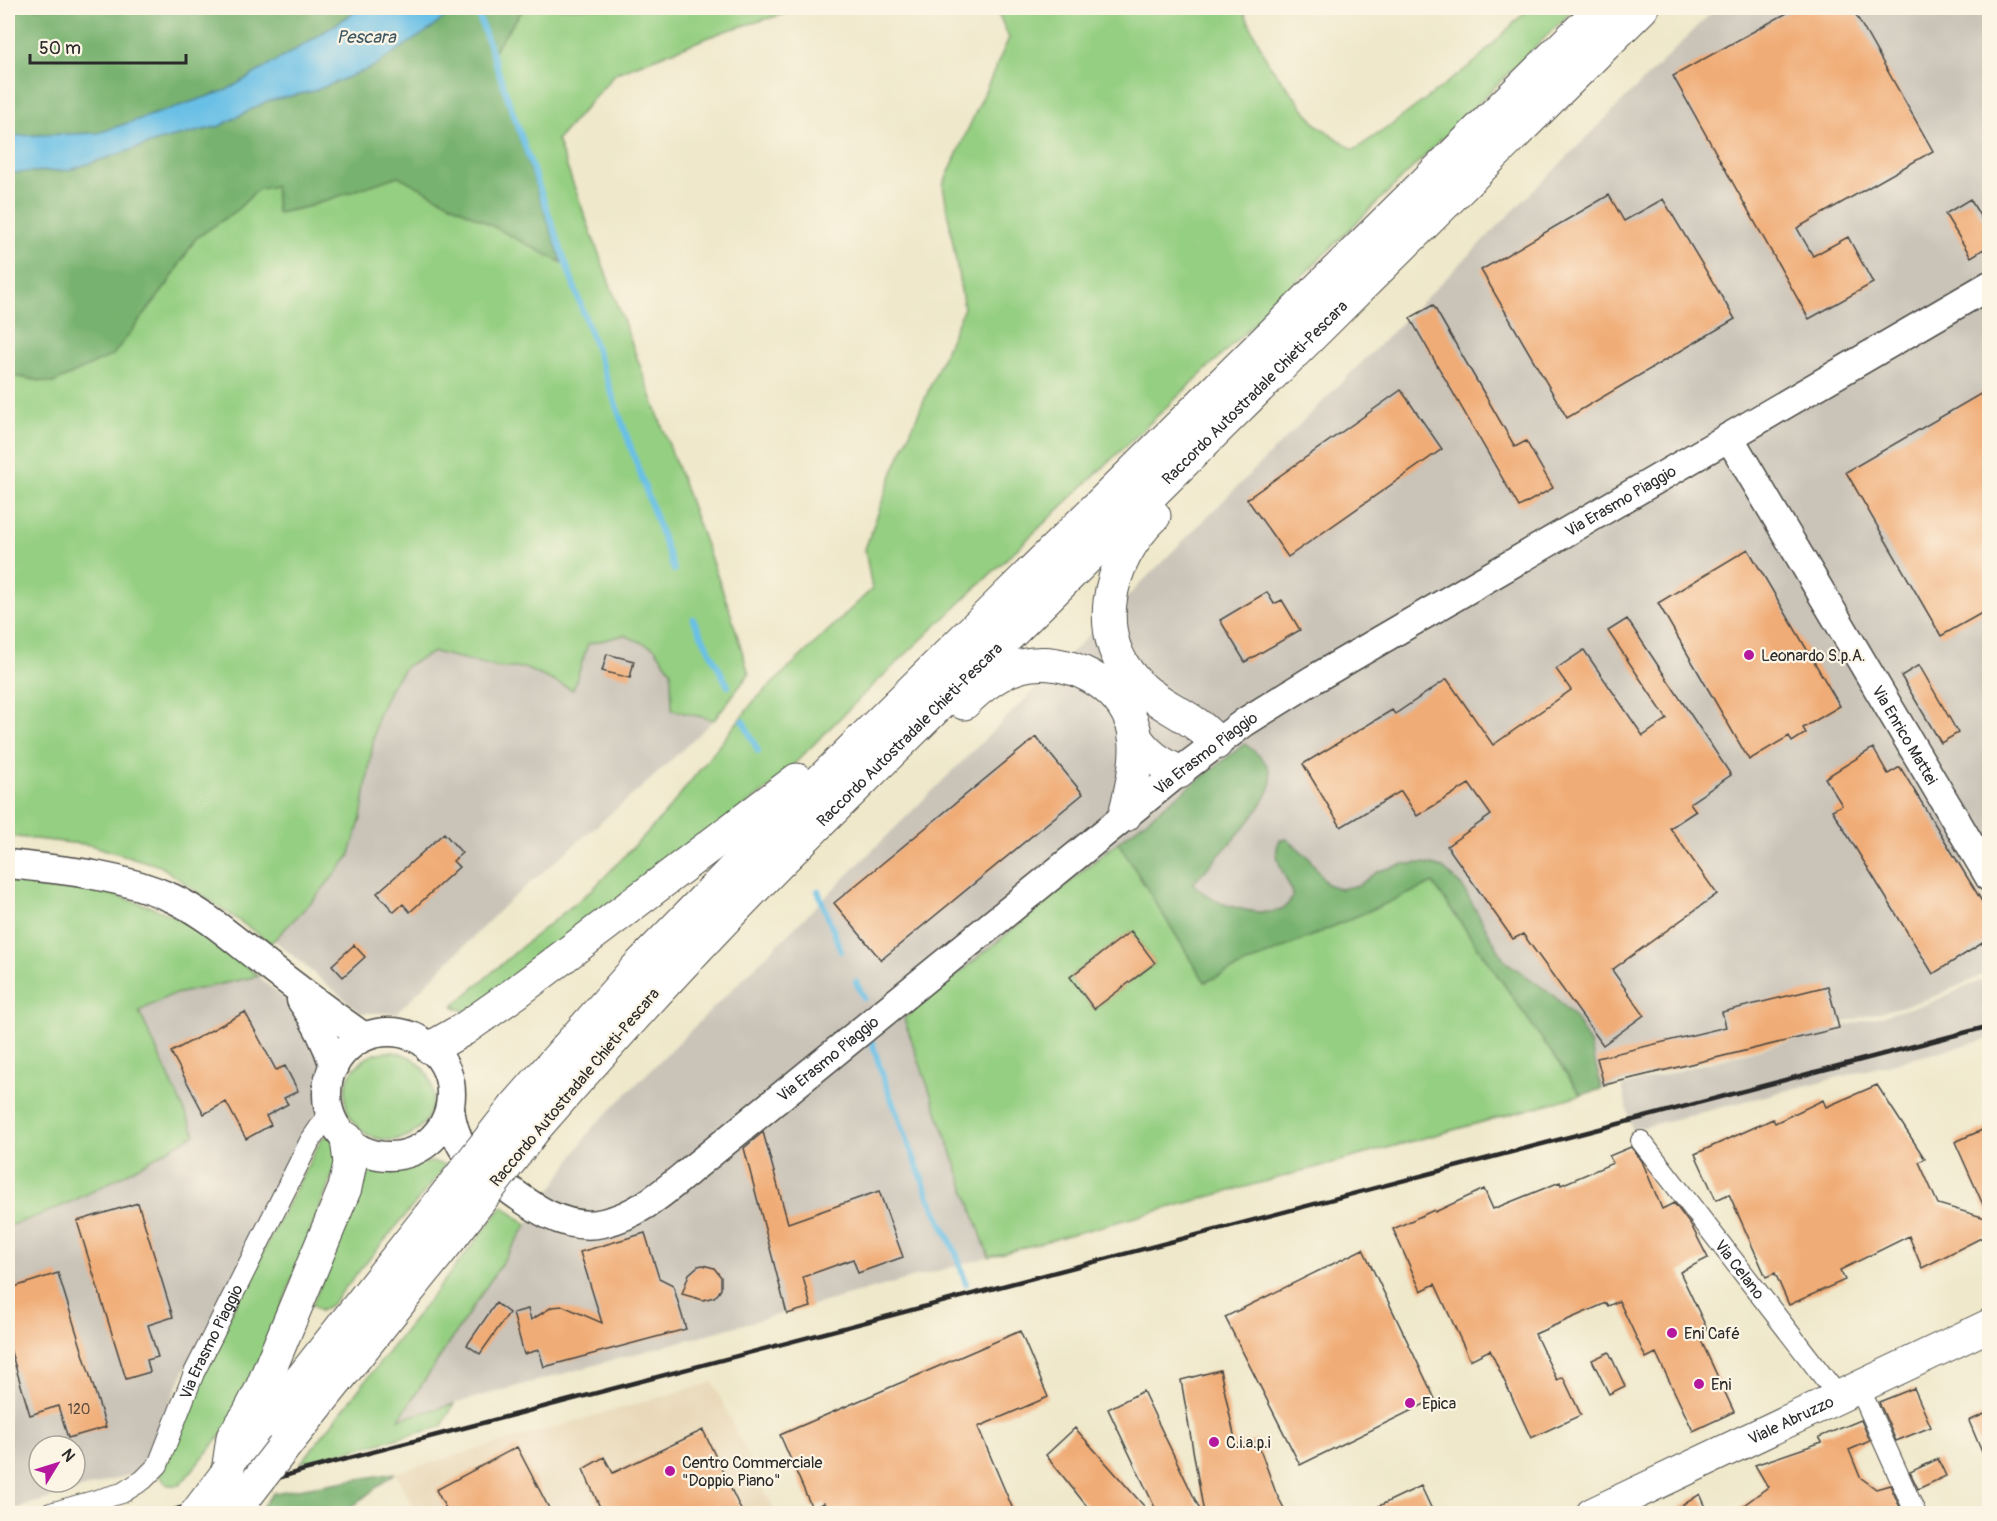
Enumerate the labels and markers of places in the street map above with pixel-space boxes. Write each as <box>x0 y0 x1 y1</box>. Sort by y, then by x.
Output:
place label: Leonardo S.p.A. <box>1761 646 1866 666</box>
marker: Leonardo S.p.A. <box>1742 648 1756 662</box>
place label: Eni Café <box>1684 1324 1740 1344</box>
marker: Eni Café <box>1665 1326 1679 1340</box>
place label: Eni <box>1711 1375 1731 1395</box>
marker: Eni <box>1692 1377 1706 1391</box>
place label: Epica <box>1422 1394 1456 1414</box>
marker: Epica <box>1403 1396 1417 1410</box>
place label: C.i.a.p.i <box>1226 1433 1271 1453</box>
marker: C.i.a.p.i <box>1207 1435 1221 1449</box>
place label: Centro Commerciale "Doppio Piano" <box>682 1453 822 1491</box>
marker: Centro Commerciale "Doppio Piano" <box>663 1464 677 1478</box>

